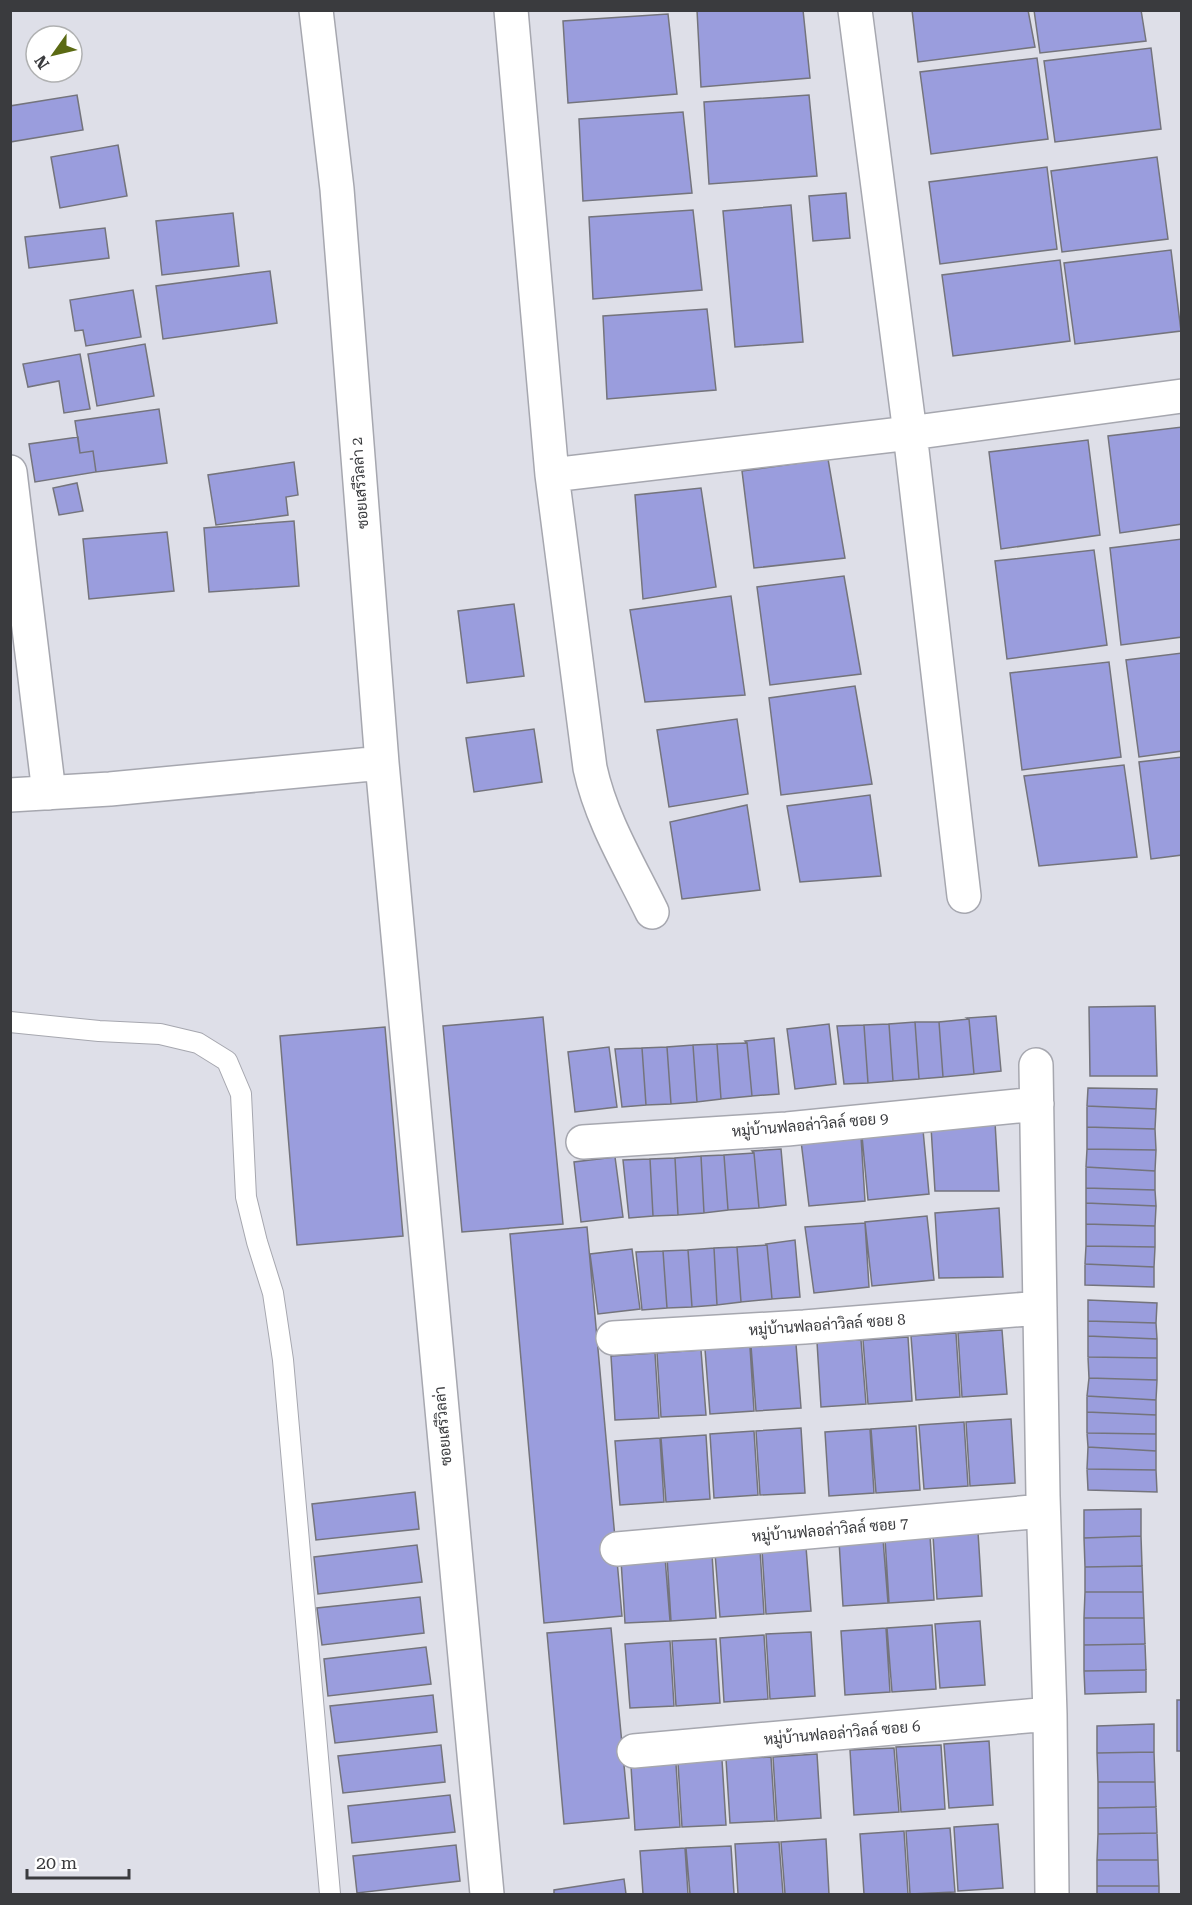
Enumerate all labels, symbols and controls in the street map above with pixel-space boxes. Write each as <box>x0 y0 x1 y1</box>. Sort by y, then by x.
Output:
north arrow <box>24 24 84 84</box>
text: N <box>31 52 53 73</box>
street label: ซอยเสรีวิลล่า 2 <box>347 437 372 529</box>
street label: หมู่บ้านฟลอล่าวิลล์ ซอย 9 <box>731 1108 889 1142</box>
street label: หมู่บ้านฟลอล่าวิลล์ ซอย 8 <box>748 1310 906 1340</box>
street label: ซอยเสรีวิลล่า <box>430 1386 455 1467</box>
street label: หมู่บ้านฟลอล่าวิลล์ ซอย 7 <box>751 1513 909 1547</box>
street label: หมู่บ้านฟลอล่าวิลล์ ซอย 6 <box>763 1716 921 1750</box>
scale bar <box>27 1842 129 1880</box>
text: 20 m <box>36 1852 77 1873</box>

